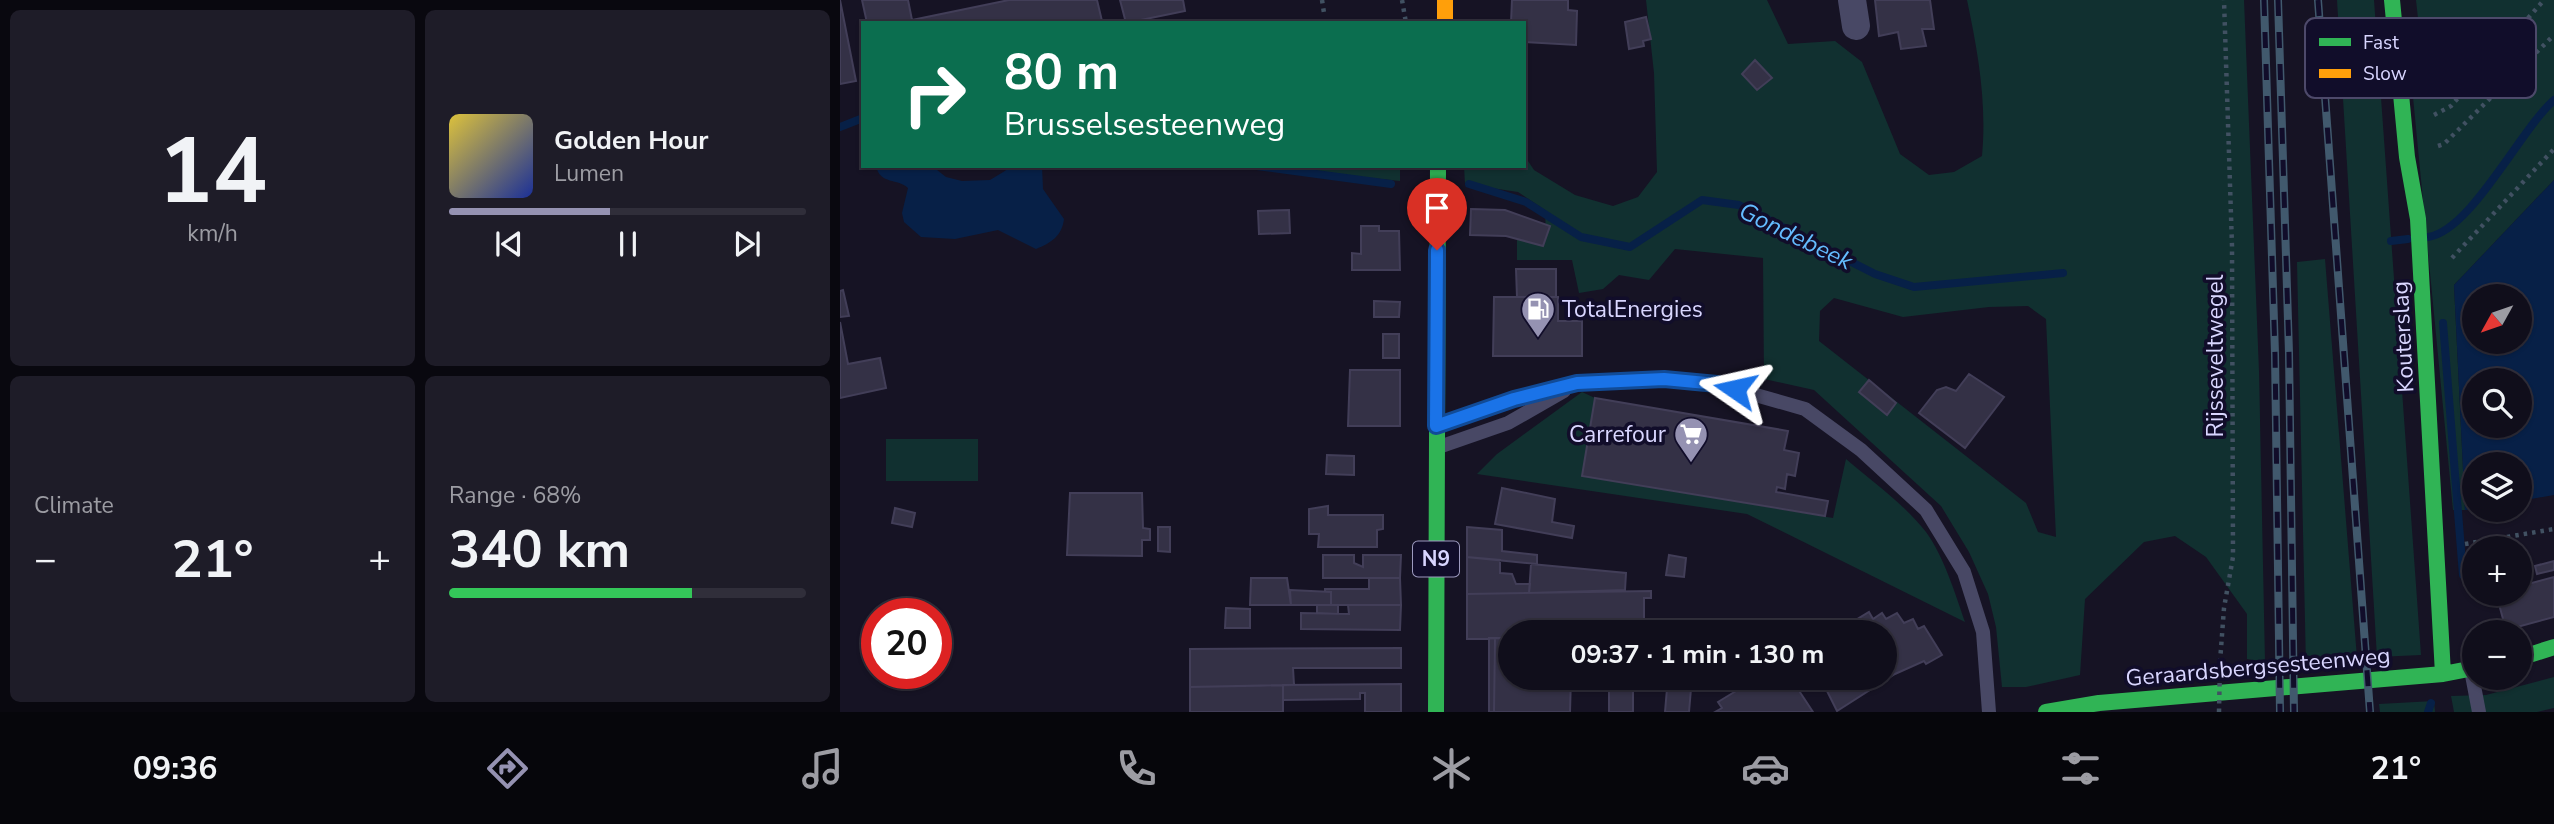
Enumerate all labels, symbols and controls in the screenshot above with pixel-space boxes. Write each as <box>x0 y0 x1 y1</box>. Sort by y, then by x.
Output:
legend <box>2305 18 2536 98</box>
text: Fast <box>2363 30 2399 56</box>
text: 80 m <box>1004 39 1119 106</box>
icon: right <box>889 49 980 140</box>
text: Slow <box>2363 61 2407 87</box>
text: Brusselsesteenweg <box>1004 103 1285 146</box>
text: 14 <box>158 110 267 234</box>
text: Golden Hour <box>554 123 709 158</box>
text: Lumen <box>554 158 624 189</box>
pin <box>1407 178 1467 250</box>
icon: arrive <box>1418 189 1456 227</box>
water label: Gondebeek <box>1734 195 1859 278</box>
text: km/h <box>187 218 238 249</box>
icon: previous <box>490 225 528 263</box>
icon: pause <box>609 225 647 263</box>
icon: next <box>728 225 766 263</box>
street label: Rijsseveltwegel <box>2200 274 2231 438</box>
street label: Kouterslag <box>2385 280 2421 394</box>
north arrow <box>2462 284 2532 354</box>
map controls <box>2462 284 2532 690</box>
fuel station icon: TotalEnergies <box>1519 290 1557 339</box>
place label: TotalEnergies <box>1562 294 1703 325</box>
position arrow <box>1698 352 1772 426</box>
button: search <box>2462 368 2532 438</box>
supermarket icon: Carrefour <box>1672 415 1710 464</box>
place label: Carrefour <box>1569 419 1667 450</box>
button: layers <box>2462 452 2532 522</box>
text: Range · 68% <box>449 480 581 511</box>
text: Climate <box>34 490 114 521</box>
text: 340 km <box>449 514 630 585</box>
text: 21° <box>171 524 254 595</box>
text: − <box>34 534 57 585</box>
text: + <box>368 534 391 585</box>
button: + <box>2462 536 2532 606</box>
road number: N9 <box>1413 542 1459 576</box>
speed limit sign: 20 <box>861 598 952 689</box>
button: − <box>2462 620 2532 690</box>
text: 09:37 · 1 min · 130 m <box>1571 637 1824 672</box>
street label: Geraardsbergsesteenweg <box>2124 640 2392 694</box>
icon: directions <box>483 744 532 793</box>
icon: music <box>798 744 847 793</box>
icon: phone <box>1112 744 1161 793</box>
icon: climate <box>1427 744 1476 793</box>
icon: car <box>1741 744 1790 793</box>
icon: filters <box>2056 744 2105 793</box>
text: 09:36 <box>133 747 218 790</box>
text: 21° <box>2371 747 2421 790</box>

